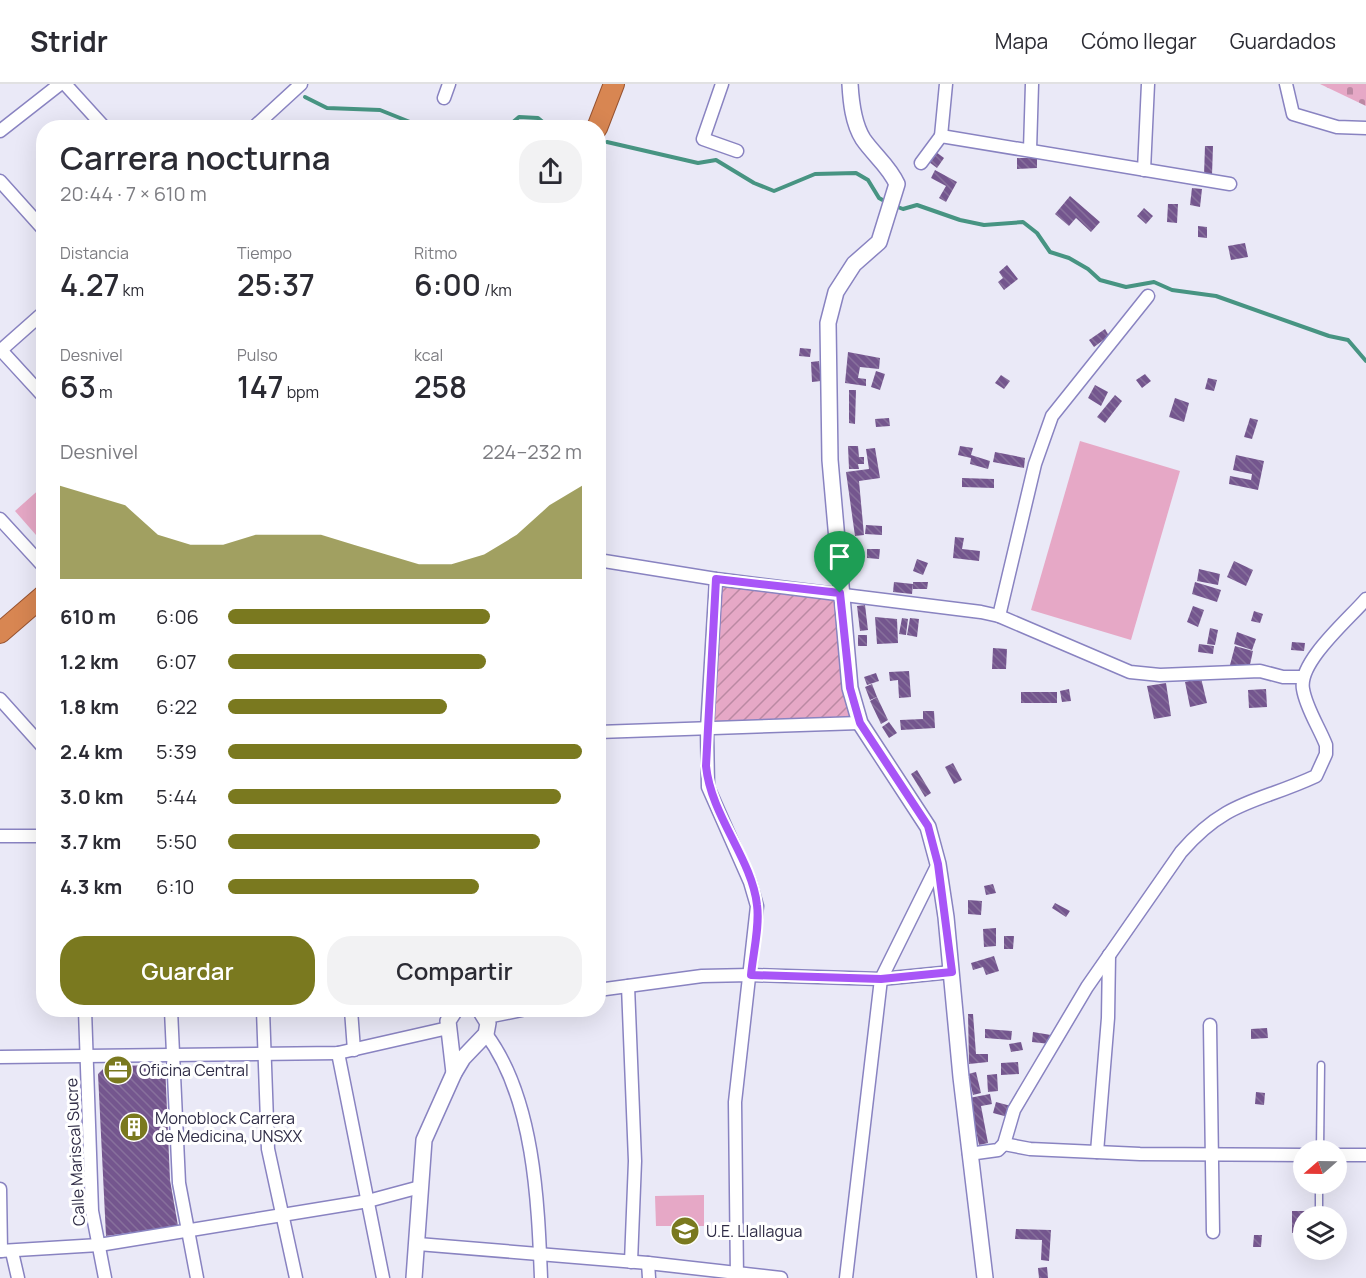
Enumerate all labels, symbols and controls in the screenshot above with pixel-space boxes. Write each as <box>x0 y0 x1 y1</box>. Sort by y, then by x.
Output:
text: Stridr <box>30 22 108 60</box>
text: Mapa <box>995 27 1048 55</box>
text: Cómo llegar <box>1081 27 1197 55</box>
text: Guardados <box>1230 27 1336 55</box>
text: Carrera nocturna <box>60 135 330 180</box>
button: share <box>519 140 582 203</box>
text: 20:44 · 7 × 610 m <box>60 180 207 207</box>
text: Distancia <box>60 242 129 264</box>
text: Tiempo <box>237 242 292 264</box>
text: Ritmo <box>414 242 457 264</box>
text: 4.27 <box>60 264 119 305</box>
text: 25:37 <box>237 264 315 305</box>
text: 6:00 <box>414 264 481 305</box>
text: km <box>119 279 144 301</box>
text: /km <box>481 279 512 301</box>
text: Desnivel <box>60 344 123 366</box>
text: Pulso <box>237 344 278 366</box>
text: kcal <box>414 344 443 366</box>
text: 63 <box>60 366 96 407</box>
text: 147 <box>237 366 283 407</box>
text: 258 <box>414 366 467 407</box>
text: m <box>96 381 113 403</box>
text: bpm <box>283 381 319 403</box>
text: Desnivel <box>60 438 138 465</box>
text: 224–232 m <box>482 438 582 465</box>
pin <box>814 531 865 593</box>
icon: arrive <box>823 540 856 573</box>
text: 610 m <box>60 603 116 630</box>
text: 6:06 <box>156 603 199 630</box>
text: 1.2 km <box>60 648 119 675</box>
text: 6:07 <box>156 648 197 675</box>
text: 1.8 km <box>60 693 119 720</box>
text: 6:22 <box>156 693 197 720</box>
text: 2.4 km <box>60 738 123 765</box>
text: 5:39 <box>156 738 197 765</box>
text: 3.0 km <box>60 783 124 810</box>
text: 5:44 <box>156 783 197 810</box>
text: 3.7 km <box>60 828 121 855</box>
text: 5:50 <box>156 828 197 855</box>
text: 4.3 km <box>60 873 122 900</box>
text: 6:10 <box>156 873 194 900</box>
button: Guardar <box>60 936 315 1005</box>
button: Compartir <box>327 936 582 1005</box>
office icon: Oficina Central <box>102 1054 134 1086</box>
place label: Oficina Central <box>139 1059 249 1081</box>
street label: Calle Mariscal Sucre <box>60 1077 90 1227</box>
place label: Monoblock Carrera de Medicina, UNSXX <box>155 1107 303 1147</box>
building icon: Monoblock Carrera de Medicina, UNSXX <box>118 1111 150 1143</box>
north arrow <box>1293 1140 1347 1194</box>
map controls <box>1293 1140 1347 1260</box>
button: layers <box>1293 1206 1347 1260</box>
school or university icon: U.E. Llallagua <box>669 1215 701 1247</box>
place label: U.E. Llallagua <box>706 1220 802 1242</box>

